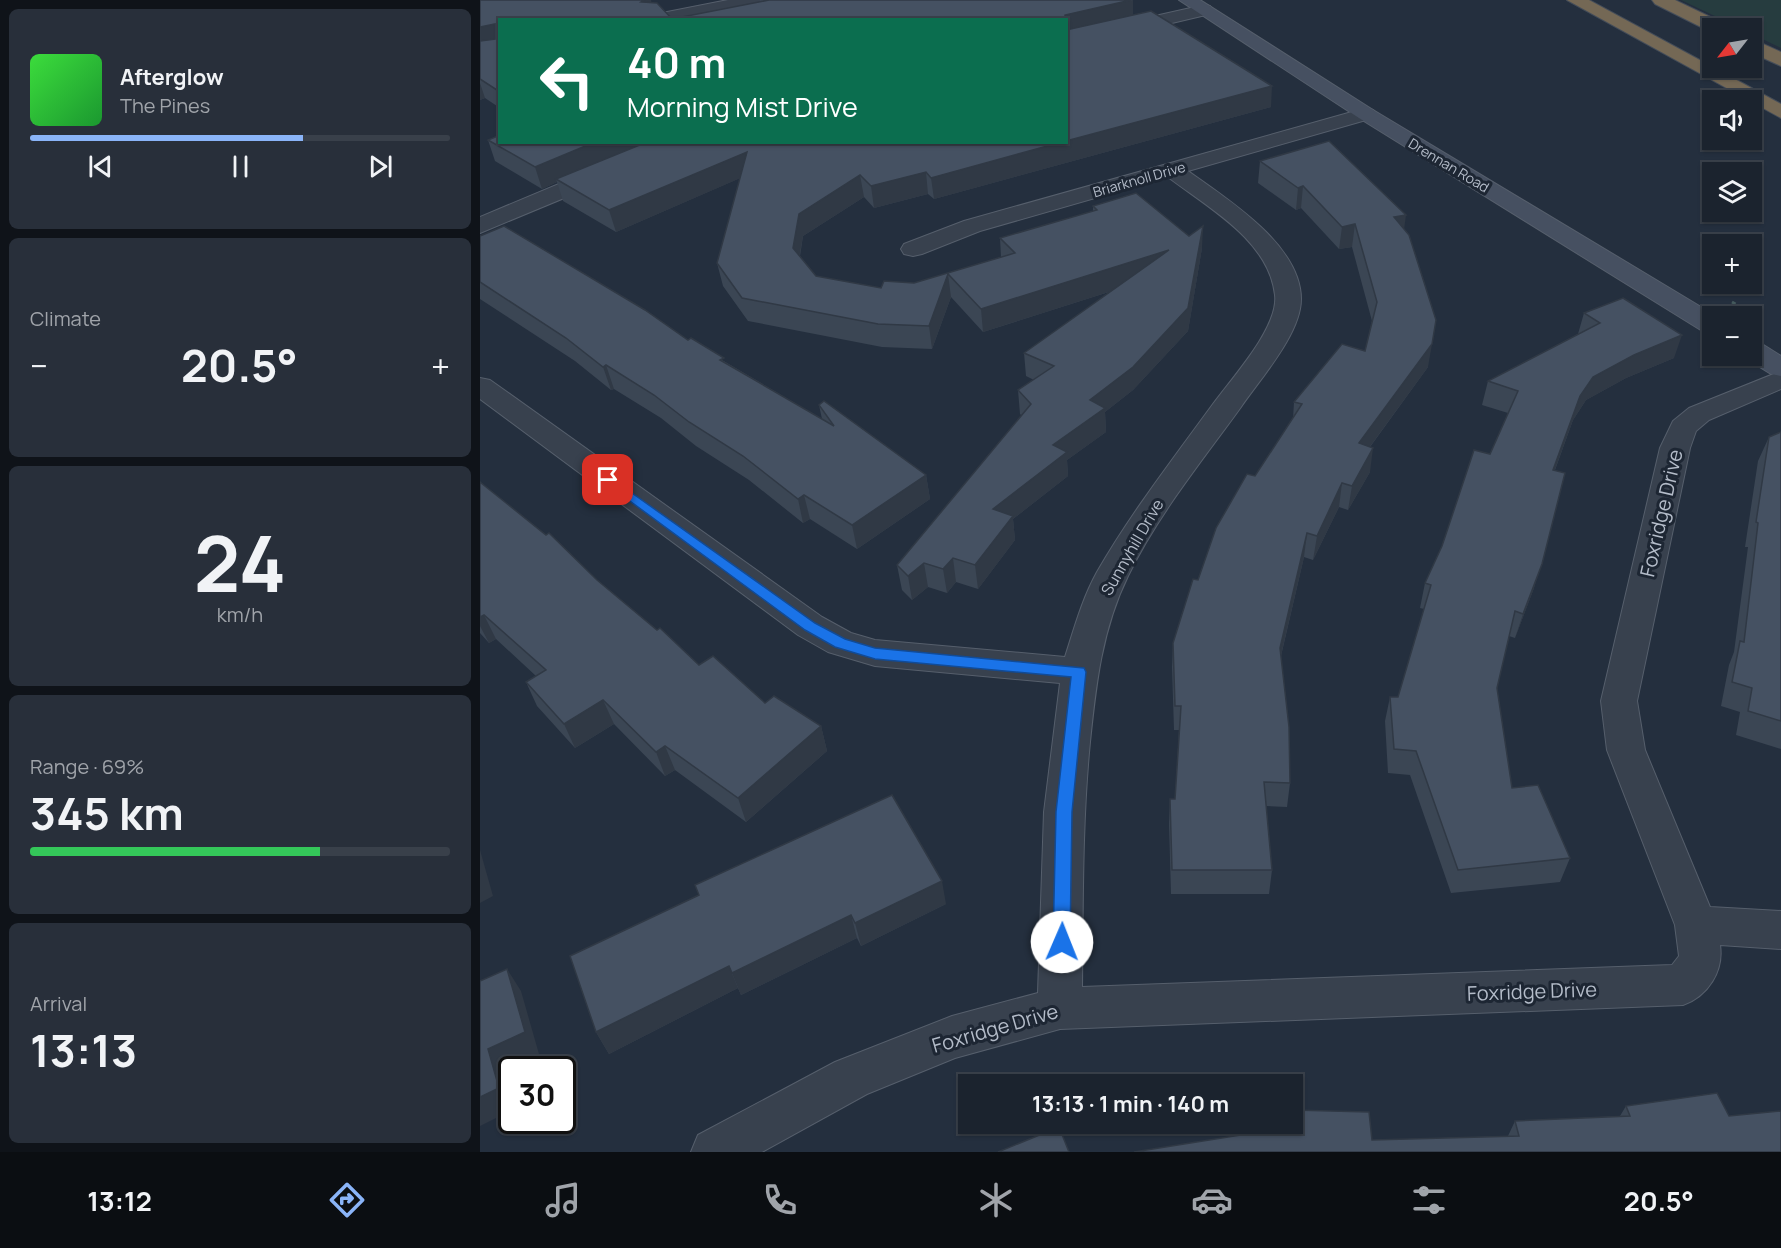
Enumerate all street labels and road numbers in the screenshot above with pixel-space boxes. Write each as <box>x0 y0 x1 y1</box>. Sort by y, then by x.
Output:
street label: Drennan Road <box>1405 133 1493 197</box>
street label: Briarknoll Drive <box>1091 157 1187 201</box>
street label: Foxridge Drive <box>1633 447 1689 579</box>
street label: Sunnyhill Drive <box>1096 495 1168 599</box>
street label: Foxridge Drive <box>1467 975 1597 1007</box>
street label: Foxridge Drive <box>929 997 1061 1059</box>

